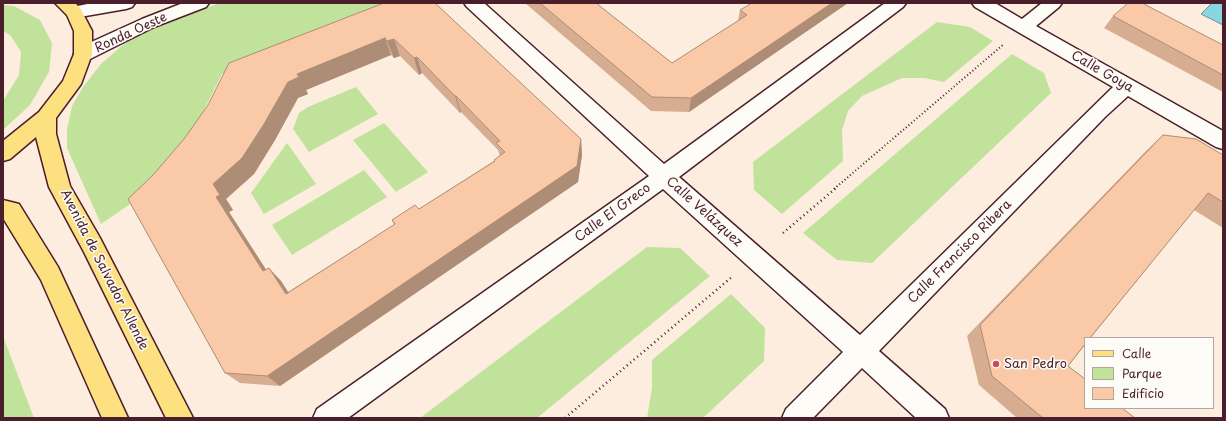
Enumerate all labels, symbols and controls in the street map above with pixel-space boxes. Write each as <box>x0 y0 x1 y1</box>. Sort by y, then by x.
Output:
street label: Ronda Oeste <box>93 10 169 56</box>
street label: Calle Goya <box>1068 48 1136 96</box>
street label: Calle Velázquez <box>663 174 745 250</box>
street label: Calle El Greco <box>572 180 654 246</box>
street label: Avenida de Salvador Allende <box>57 187 151 353</box>
street label: Calle Francisco Ribera <box>905 197 1015 307</box>
legend <box>1084 337 1214 409</box>
text: Calle <box>1122 344 1151 362</box>
place label: San Pedro <box>1004 356 1067 372</box>
marker: San Pedro <box>991 359 1001 369</box>
text: Parque <box>1122 364 1162 382</box>
text: Edificio <box>1122 384 1164 402</box>

